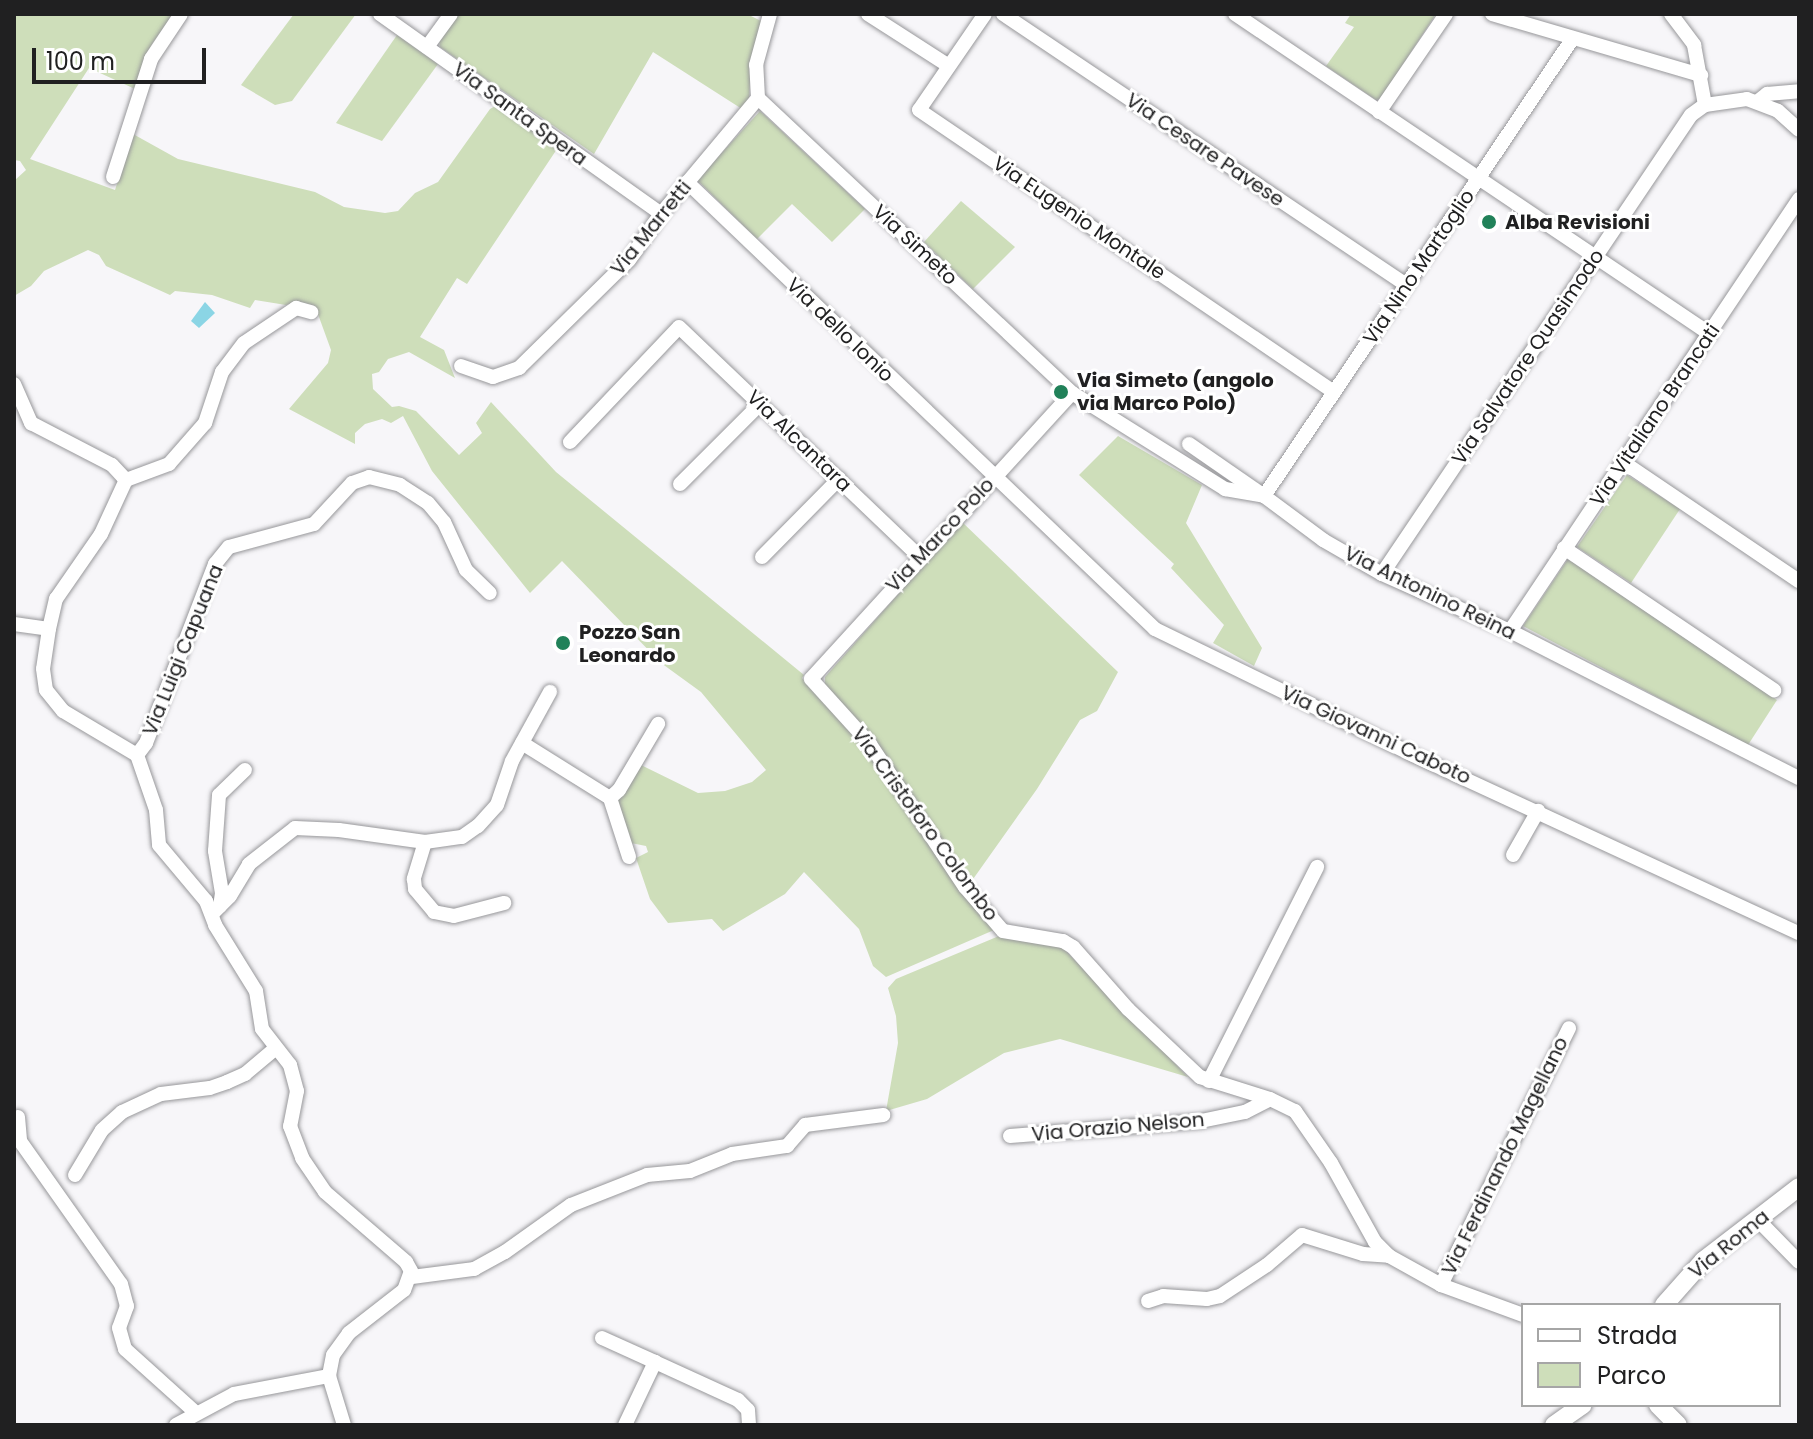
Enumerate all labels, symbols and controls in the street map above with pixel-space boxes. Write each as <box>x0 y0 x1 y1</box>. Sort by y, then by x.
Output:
scale bar <box>36 32 210 82</box>
text: 100 m <box>46 45 115 78</box>
street label: Via Santa Spera <box>448 57 592 171</box>
street label: Via Cesare Pavese <box>1121 88 1289 212</box>
street label: Via Eugenio Montale <box>988 151 1170 285</box>
street label: Via Marretti <box>606 176 696 280</box>
street label: Via Nino Martoglio <box>1358 185 1480 349</box>
street label: Via Simeto <box>868 200 962 290</box>
place label: Alba Revisioni <box>1505 210 1650 234</box>
marker: Alba Revisioni <box>1480 213 1498 231</box>
street label: Via Salvatore Quasimodo <box>1447 245 1609 469</box>
street label: Via dello Ionio <box>782 273 898 387</box>
street label: Via Vitaliano Brancati <box>1585 319 1725 511</box>
place label: Via Simeto (angolo via Marco Polo) <box>1077 368 1274 415</box>
marker: Via Simeto (angolo via Marco Polo) <box>1052 383 1070 401</box>
street label: Via Alcantara <box>742 385 856 497</box>
street label: Via Marco Polo <box>881 473 999 597</box>
street label: Via Antonino Reina <box>1340 541 1520 645</box>
street label: Via Luigi Capuana <box>138 561 228 739</box>
place label: Pozzo San Leonardo <box>579 620 680 667</box>
marker: Pozzo San Leonardo <box>554 634 572 652</box>
street label: Via Giovanni Caboto <box>1277 680 1475 790</box>
street label: Via Cristoforo Colombo <box>847 722 1003 926</box>
street label: Via Ferdinando Magellano <box>1437 1033 1573 1279</box>
street label: Via Orazio Nelson <box>1030 1107 1206 1147</box>
street label: Via Roma <box>1684 1204 1774 1284</box>
legend <box>1521 1303 1781 1407</box>
text: Strada <box>1597 1319 1677 1352</box>
text: Parco <box>1597 1359 1666 1392</box>

